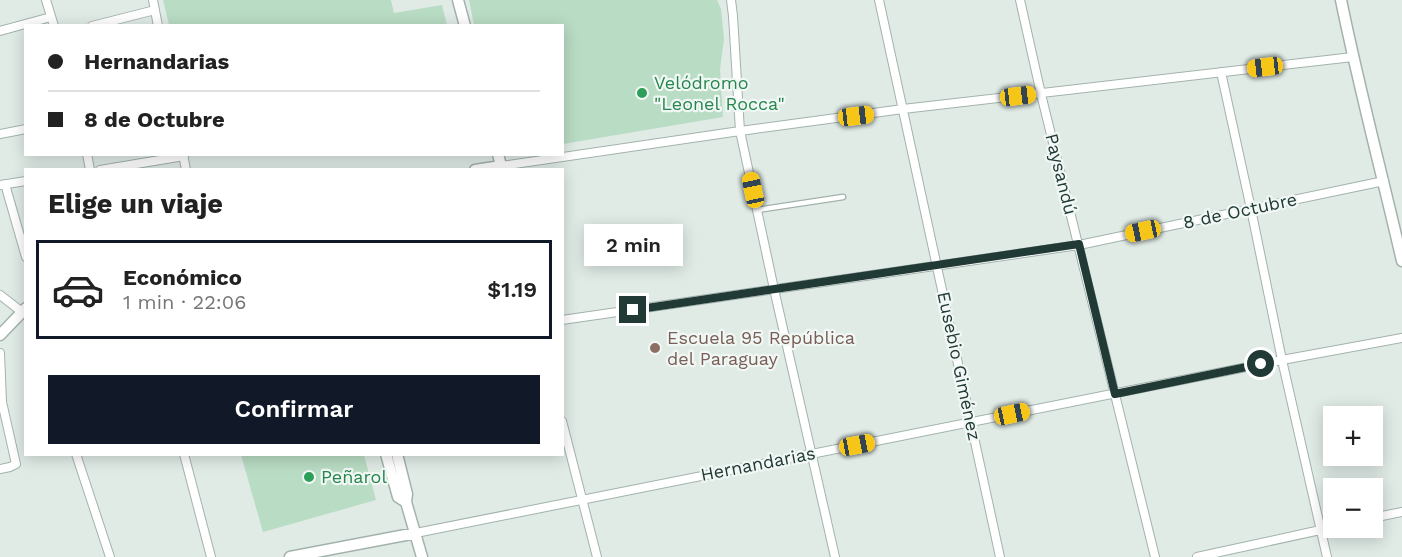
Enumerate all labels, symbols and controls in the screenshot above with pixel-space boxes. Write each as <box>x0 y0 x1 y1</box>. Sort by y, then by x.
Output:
text: Hernandarias <box>84 49 229 74</box>
car <box>1246 56 1284 78</box>
place label: Velódromo "Leonel Rocca" <box>654 72 785 114</box>
car <box>999 85 1037 107</box>
marker: Velódromo "Leonel Rocca" <box>635 86 649 100</box>
car <box>837 105 875 127</box>
text: 8 de Octubre <box>84 107 225 132</box>
street label: Paysandú <box>1041 131 1082 217</box>
car <box>740 171 766 209</box>
text: Elige un viaje <box>48 188 223 220</box>
street label: 8 de Octubre <box>1181 188 1299 233</box>
car <box>1124 218 1162 244</box>
callout: 2 min <box>584 223 682 265</box>
text: 2 min <box>606 233 661 257</box>
icon: car <box>51 263 105 317</box>
text: Económico <box>123 265 242 290</box>
text: $1.19 <box>487 277 537 302</box>
text: 1 min · 22:06 <box>123 290 246 314</box>
street label: Eusebio Giménez <box>933 290 986 442</box>
route end <box>619 296 646 323</box>
place label: Escuela 95 República del Paraguay <box>667 327 855 369</box>
marker: Escuela 95 República del Paraguay <box>648 341 662 355</box>
route start <box>1247 350 1274 377</box>
button: Confirmar <box>48 375 540 444</box>
car <box>993 401 1031 427</box>
map controls <box>1323 406 1383 538</box>
button: + <box>1323 406 1383 466</box>
car <box>838 433 876 457</box>
street label: Hernandarias <box>699 442 817 485</box>
place label: Peñarol <box>321 466 387 487</box>
marker: Peñarol <box>302 470 316 484</box>
button: − <box>1323 478 1383 538</box>

